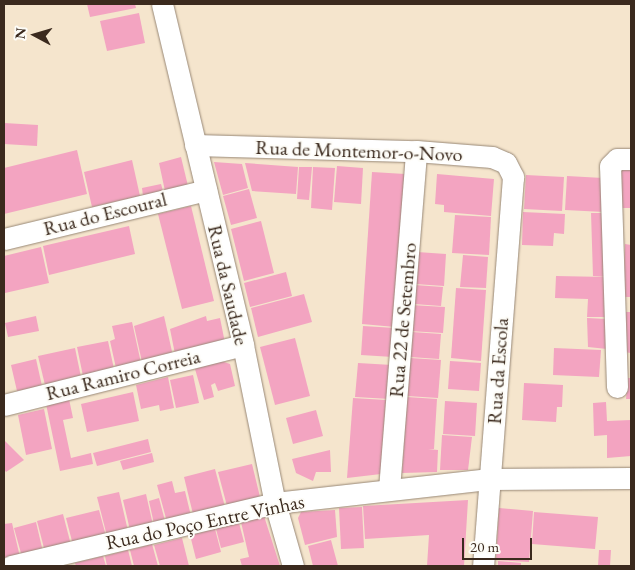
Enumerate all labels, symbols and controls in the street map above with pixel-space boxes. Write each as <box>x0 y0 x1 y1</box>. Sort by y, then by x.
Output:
north arrow <box>10 10 60 60</box>
text: N <box>11 27 30 40</box>
street label: Rua de Montemor-o-Novo <box>255 135 463 167</box>
street label: Rua do Escoural <box>41 187 169 241</box>
street label: Rua da Saudade <box>203 223 253 347</box>
street label: Rua 22 de Setembro <box>384 241 422 399</box>
street label: Rua da Escola <box>482 317 514 425</box>
street label: Rua Ramiro Correia <box>43 344 203 406</box>
street label: Rua do Poço Entre Vinhas <box>104 489 306 555</box>
scale bar <box>465 528 535 560</box>
text: 20 m <box>470 537 499 556</box>

